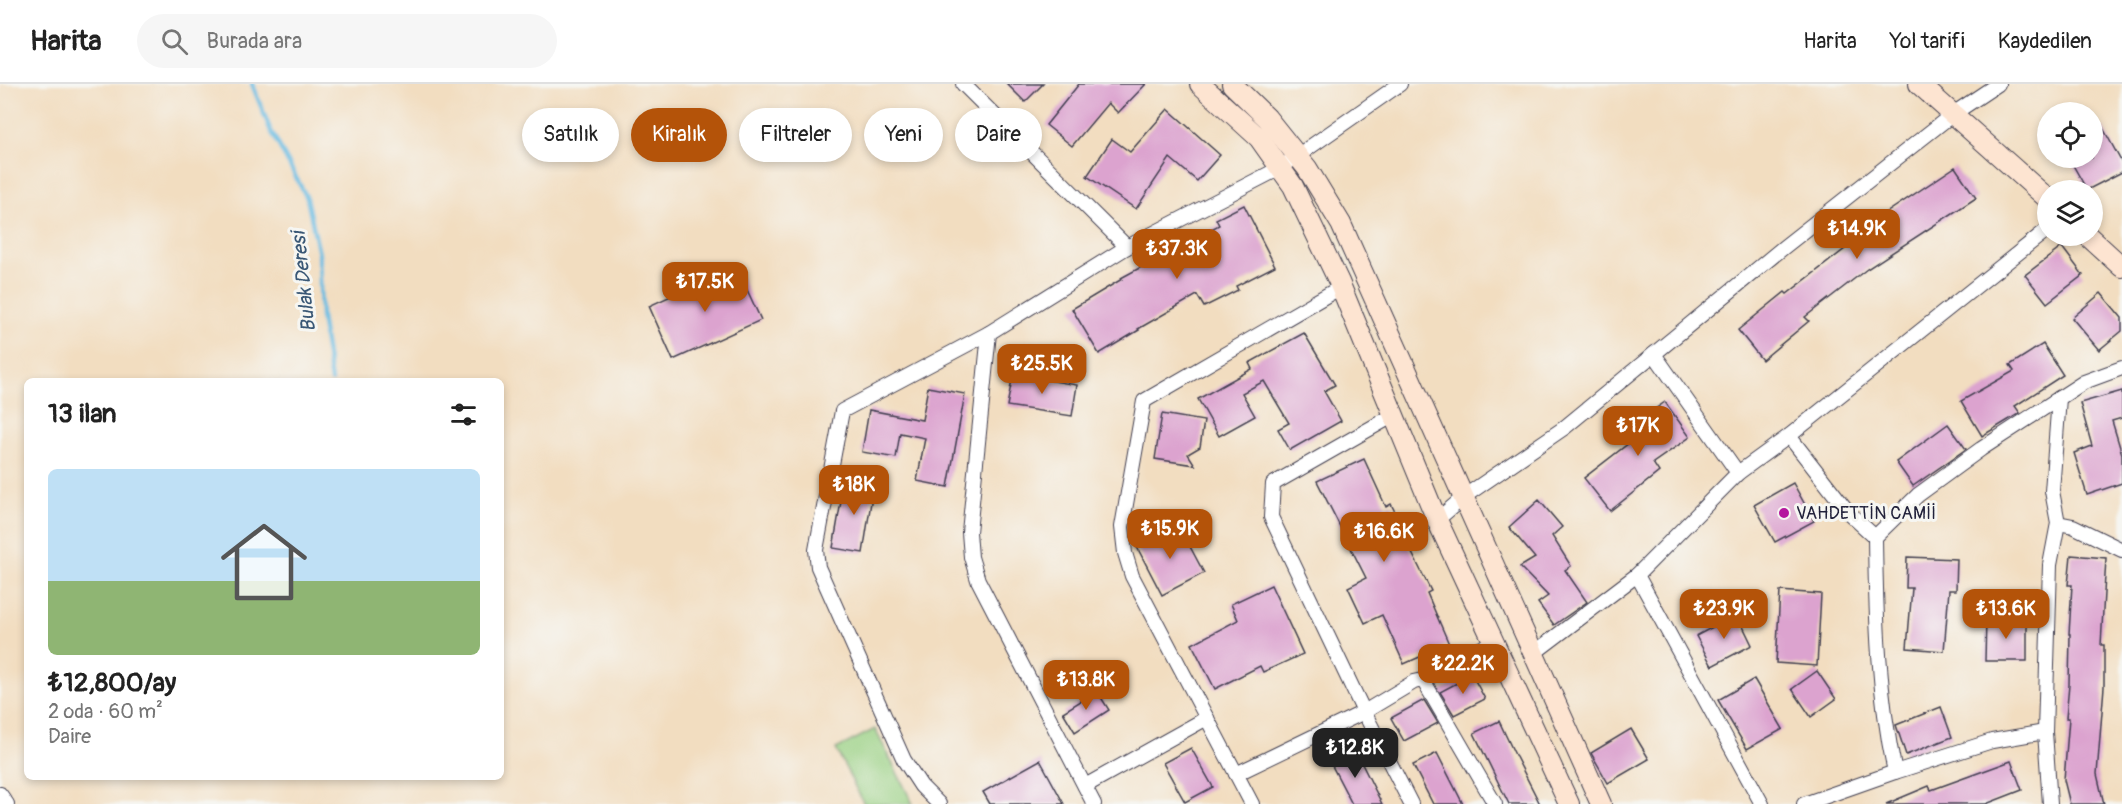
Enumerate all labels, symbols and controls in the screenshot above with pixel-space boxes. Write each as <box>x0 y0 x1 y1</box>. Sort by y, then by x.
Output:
search box <box>137 14 557 68</box>
text: Harita <box>30 24 101 59</box>
icon: search <box>158 25 191 58</box>
text: Burada ara <box>206 27 302 55</box>
text: Harita <box>1803 28 1857 55</box>
text: Yol tarifi <box>1890 28 1965 55</box>
text: Kaydedilen <box>1998 28 2092 55</box>
map controls <box>2037 102 2103 246</box>
button: locate <box>2037 102 2103 168</box>
chip: Satılık <box>522 108 619 162</box>
chip: Kiralık <box>631 108 727 162</box>
chip: Filtreler <box>739 108 852 162</box>
chip: Yeni <box>864 108 943 162</box>
chip: Daire <box>955 108 1042 162</box>
button: layers <box>2037 180 2103 246</box>
pin: ₺14.9K <box>1808 209 1906 260</box>
text: ₺14.9K <box>1828 216 1886 241</box>
water label: Bulak Deresi <box>285 227 321 333</box>
pin: ₺37.3K <box>1128 229 1226 280</box>
text: ₺37.3K <box>1146 236 1208 261</box>
pin: ₺17.5K <box>656 262 754 313</box>
text: ₺17.5K <box>676 269 734 294</box>
pin: ₺25.5K <box>993 344 1091 395</box>
text: ₺25.5K <box>1011 351 1073 376</box>
text: 13 ilan <box>48 398 116 430</box>
icon: filters <box>447 398 480 431</box>
pin: ₺17K <box>1602 406 1674 457</box>
text: ₺17K <box>1617 413 1659 438</box>
pin: ₺18K <box>818 465 890 516</box>
text: ₺18K <box>833 472 875 497</box>
place label: VAHDETTİN CAMİİ <box>1796 502 1936 525</box>
marker: VAHDETTİN CAMİİ <box>1777 506 1791 520</box>
icon: home <box>210 508 318 616</box>
pin: ₺15.9K <box>1121 509 1219 560</box>
pin: ₺16.6K <box>1335 512 1433 563</box>
text: ₺15.9K <box>1141 516 1199 541</box>
text: ₺16.6K <box>1354 519 1414 544</box>
pin: ₺23.9K <box>1675 589 1773 640</box>
pin: ₺13.6K <box>1957 589 2055 640</box>
text: ₺23.9K <box>1694 596 1754 621</box>
text: ₺13.6K <box>1976 596 2036 621</box>
pin: ₺22.2K <box>1414 644 1512 695</box>
text: ₺22.2K <box>1432 651 1494 676</box>
pin: ₺13.8K <box>1037 660 1135 711</box>
text: ₺12,800/ay <box>48 667 176 699</box>
text: ₺13.8K <box>1057 667 1115 692</box>
text: 2 oda · 60 m² <box>48 699 163 724</box>
text: Daire <box>48 724 91 749</box>
pin: ₺12.8K <box>1306 728 1404 779</box>
text: ₺12.8K <box>1326 735 1384 760</box>

